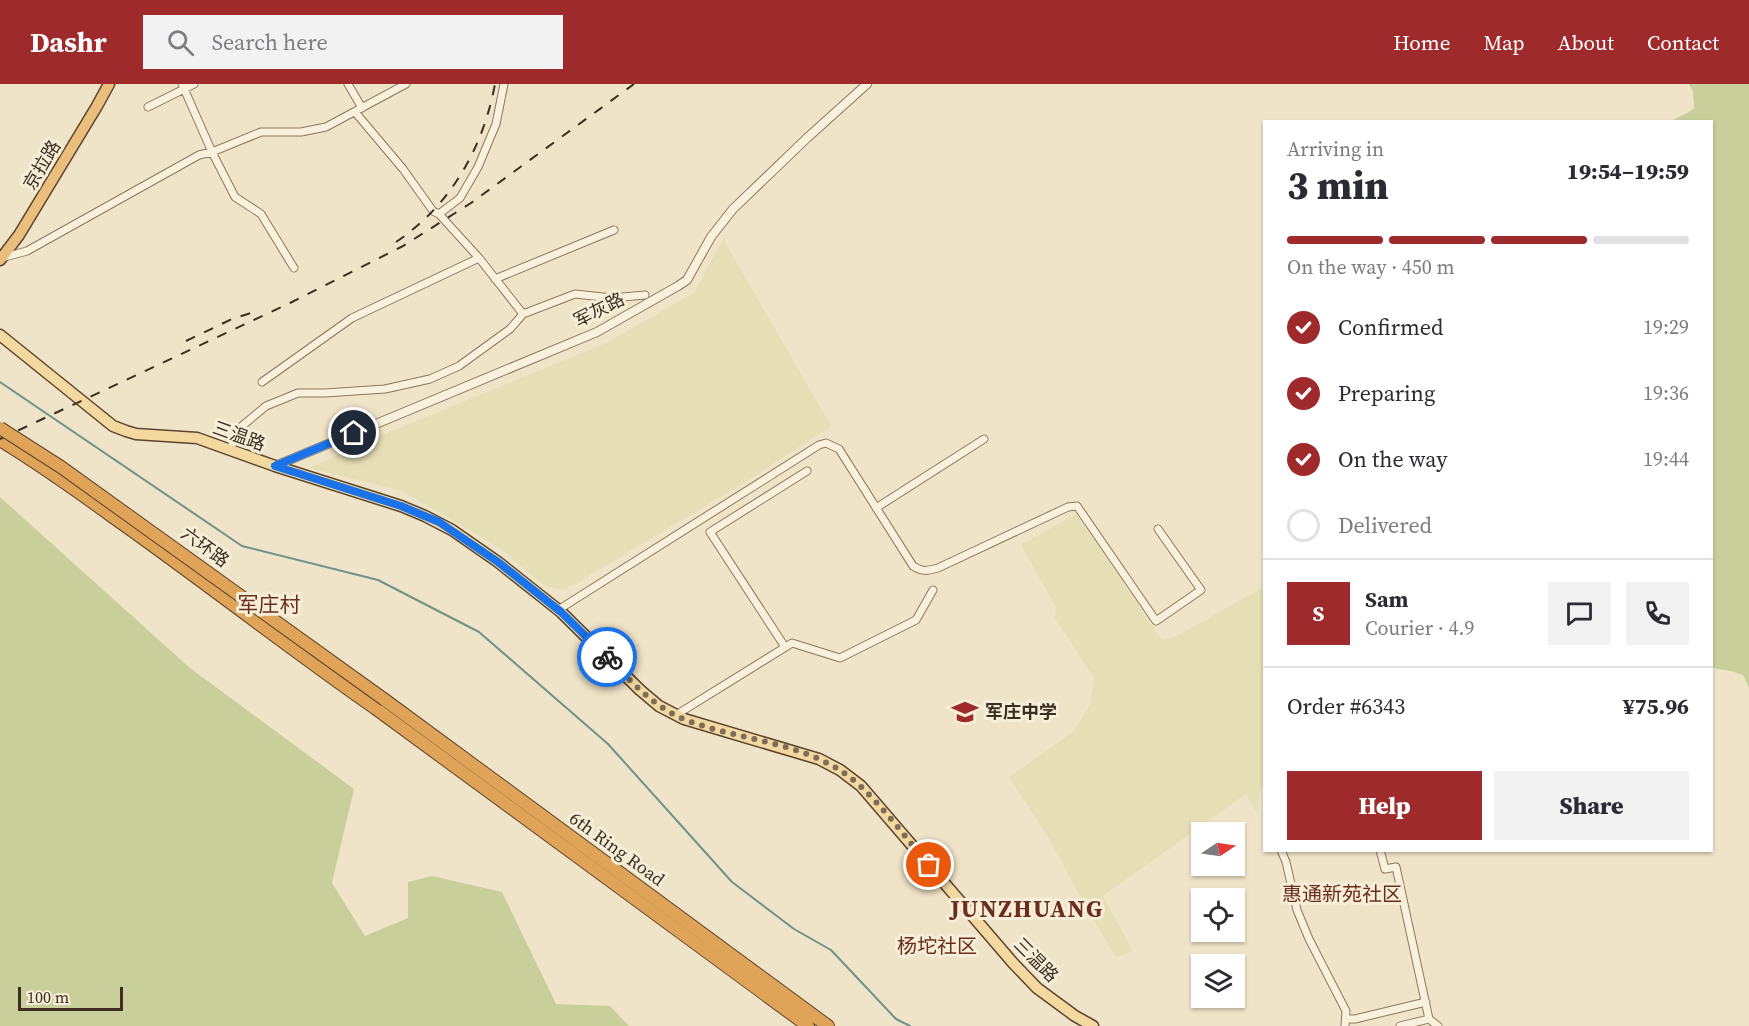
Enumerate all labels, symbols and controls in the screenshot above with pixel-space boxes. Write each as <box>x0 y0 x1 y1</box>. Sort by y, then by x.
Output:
search box <box>143 15 563 69</box>
text: Dashr <box>30 23 107 61</box>
icon: search <box>164 26 197 59</box>
text: Search here <box>212 27 328 57</box>
text: Home <box>1393 28 1451 57</box>
text: Map <box>1484 28 1525 57</box>
text: About <box>1558 28 1614 57</box>
text: Contact <box>1647 28 1719 57</box>
street label: 京拉路 <box>17 135 66 194</box>
text: Arriving in <box>1287 135 1384 163</box>
text: 19:54–19:59 <box>1567 156 1689 186</box>
text: 3 min <box>1287 159 1389 212</box>
text: On the way · 450 m <box>1287 253 1454 281</box>
street label: 军灰路 <box>569 286 629 333</box>
icon: check <box>1287 311 1320 344</box>
text: Confirmed <box>1338 312 1443 342</box>
text: 19:29 <box>1643 313 1689 341</box>
icon: check <box>1287 377 1320 410</box>
text: Preparing <box>1338 378 1435 408</box>
text: 19:36 <box>1643 379 1689 407</box>
pin <box>328 407 379 458</box>
street label: 三温路 <box>210 415 269 457</box>
icon: home <box>337 416 370 449</box>
icon: check <box>1287 443 1320 476</box>
text: On the way <box>1338 444 1447 474</box>
text: 19:44 <box>1643 445 1689 473</box>
text: Delivered <box>1338 510 1432 540</box>
street label: 六环路 <box>176 521 234 573</box>
button: chat <box>1548 582 1611 645</box>
button: phone <box>1626 582 1689 645</box>
text: Sam <box>1365 584 1409 614</box>
district label: 军庄村 <box>238 590 301 619</box>
text: S <box>1313 598 1324 628</box>
text: Courier · 4.9 <box>1365 614 1474 642</box>
courier <box>577 627 637 687</box>
icon: bike <box>591 641 624 674</box>
text: Order #6343 <box>1287 691 1405 721</box>
text: ¥75.96 <box>1623 691 1689 721</box>
school or university icon: 军庄中学 <box>950 697 980 727</box>
place label: 军庄中学 <box>985 699 1057 724</box>
button: Help <box>1287 771 1482 840</box>
button: Share <box>1494 771 1689 840</box>
street label: 6th Ring Road <box>565 806 670 892</box>
north arrow <box>1191 822 1245 876</box>
map controls <box>1191 822 1245 1008</box>
pin <box>903 839 954 890</box>
icon: bag <box>912 848 945 881</box>
district label: 惠通新苑社区 <box>1282 880 1402 908</box>
button: locate <box>1191 888 1245 942</box>
district label: JUNZHUANG <box>948 892 1104 925</box>
district label: 杨坨社区 <box>897 932 977 960</box>
street label: 三温路 <box>1008 932 1064 988</box>
button: layers <box>1191 954 1245 1008</box>
scale bar <box>18 984 123 1012</box>
text: 100 m <box>27 986 69 1008</box>

